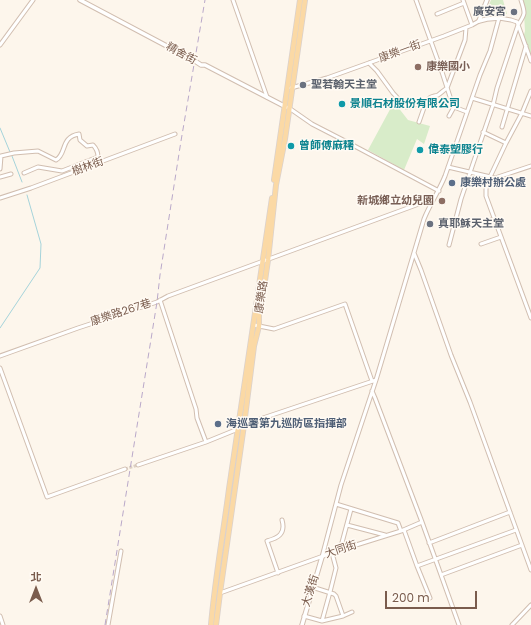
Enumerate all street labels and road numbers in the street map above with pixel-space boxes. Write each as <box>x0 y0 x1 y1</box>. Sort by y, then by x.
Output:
street label: 康樂一街 <box>377 38 423 66</box>
street label: 精舍街 <box>163 40 199 68</box>
street label: 樹林街 <box>70 155 106 179</box>
street label: 康樂路 <box>253 280 271 314</box>
street label: 康樂路267巷 <box>89 297 153 329</box>
street label: 大同街 <box>323 539 359 561</box>
street label: 大漢街 <box>300 573 322 609</box>

